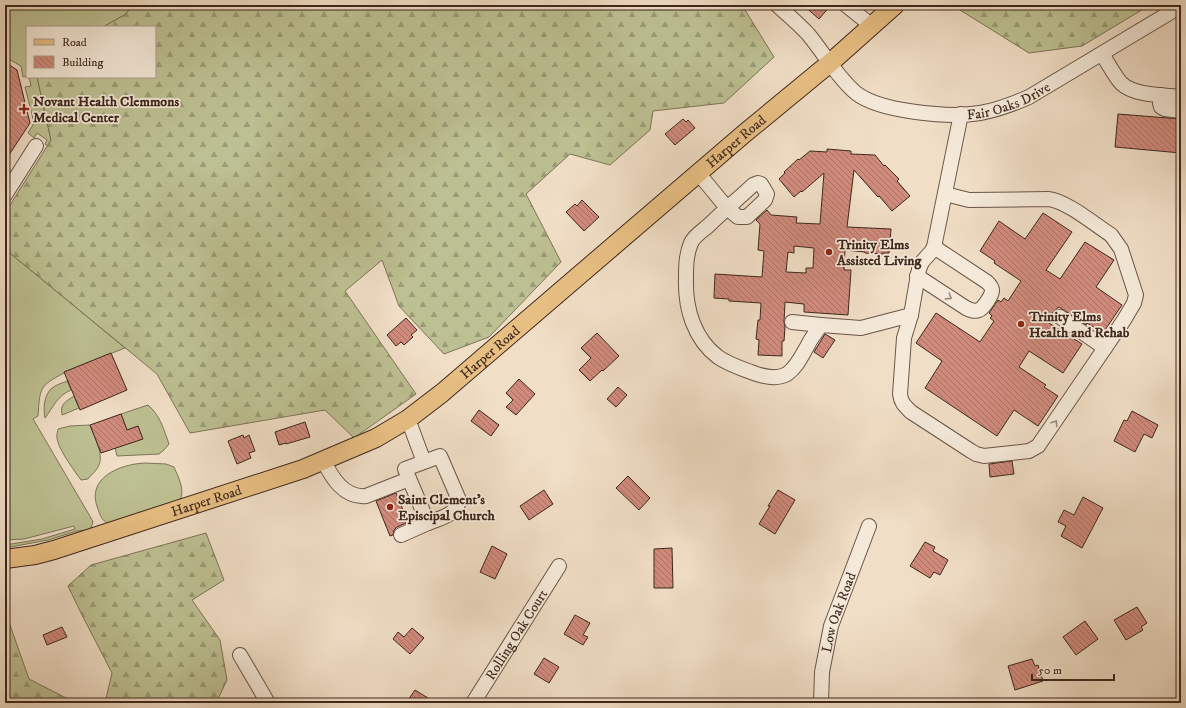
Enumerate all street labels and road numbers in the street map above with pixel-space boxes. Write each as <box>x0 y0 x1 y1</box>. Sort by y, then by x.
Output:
street label: Fair Oaks Drive <box>966 78 1054 124</box>
street label: Harper Road <box>703 111 770 172</box>
street label: Harper Road <box>457 322 524 383</box>
street label: Harper Road <box>169 482 244 521</box>
street label: Low Oak Road <box>818 570 861 654</box>
street label: Rolling Oak Court <box>482 586 552 684</box>

